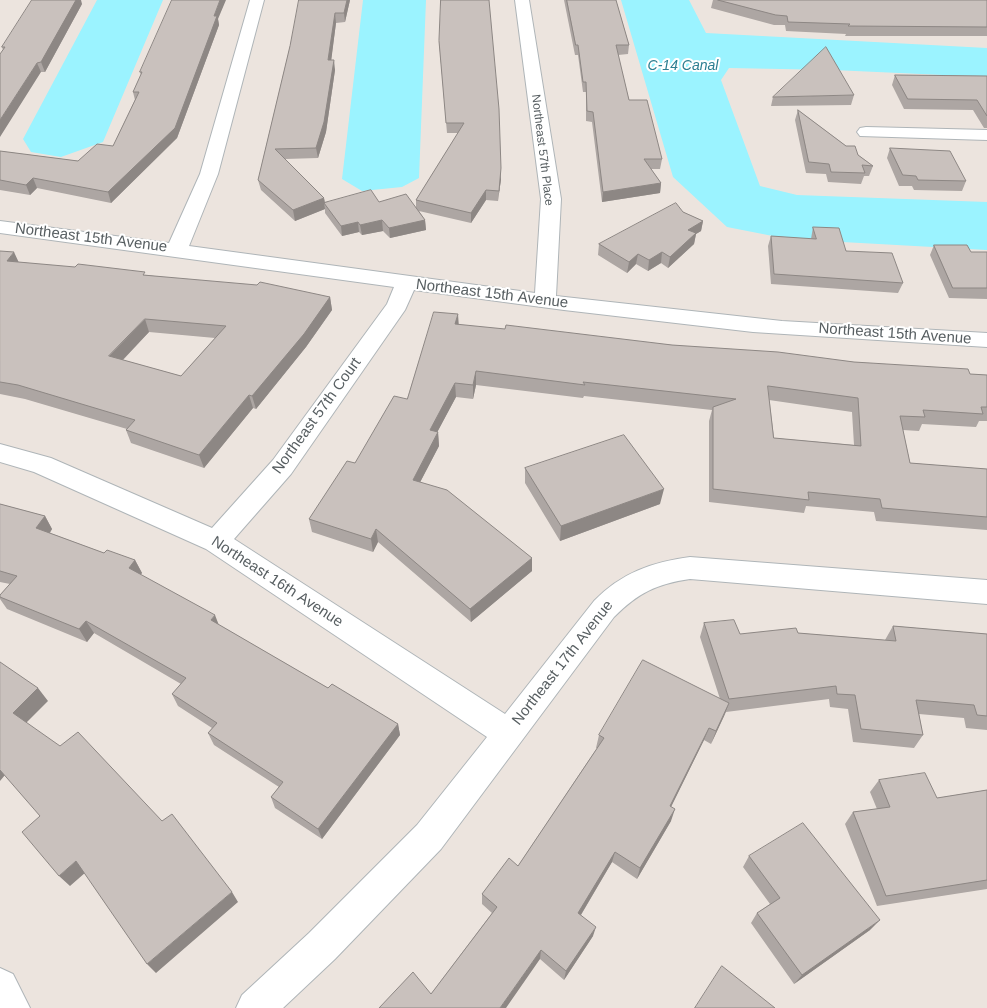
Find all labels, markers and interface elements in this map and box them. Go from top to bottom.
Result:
water label: C-14 Canal [648,58,718,74]
street label: Northeast 57th Place [528,94,556,206]
street label: Northeast 15th Avenue [14,220,168,256]
street label: Northeast 15th Avenue [415,276,569,312]
street label: Northeast 15th Avenue [818,320,972,348]
street label: Northeast 57th Court [269,354,365,478]
street label: Northeast 16th Avenue [208,533,346,631]
street label: Northeast 17th Avenue [509,597,617,729]

